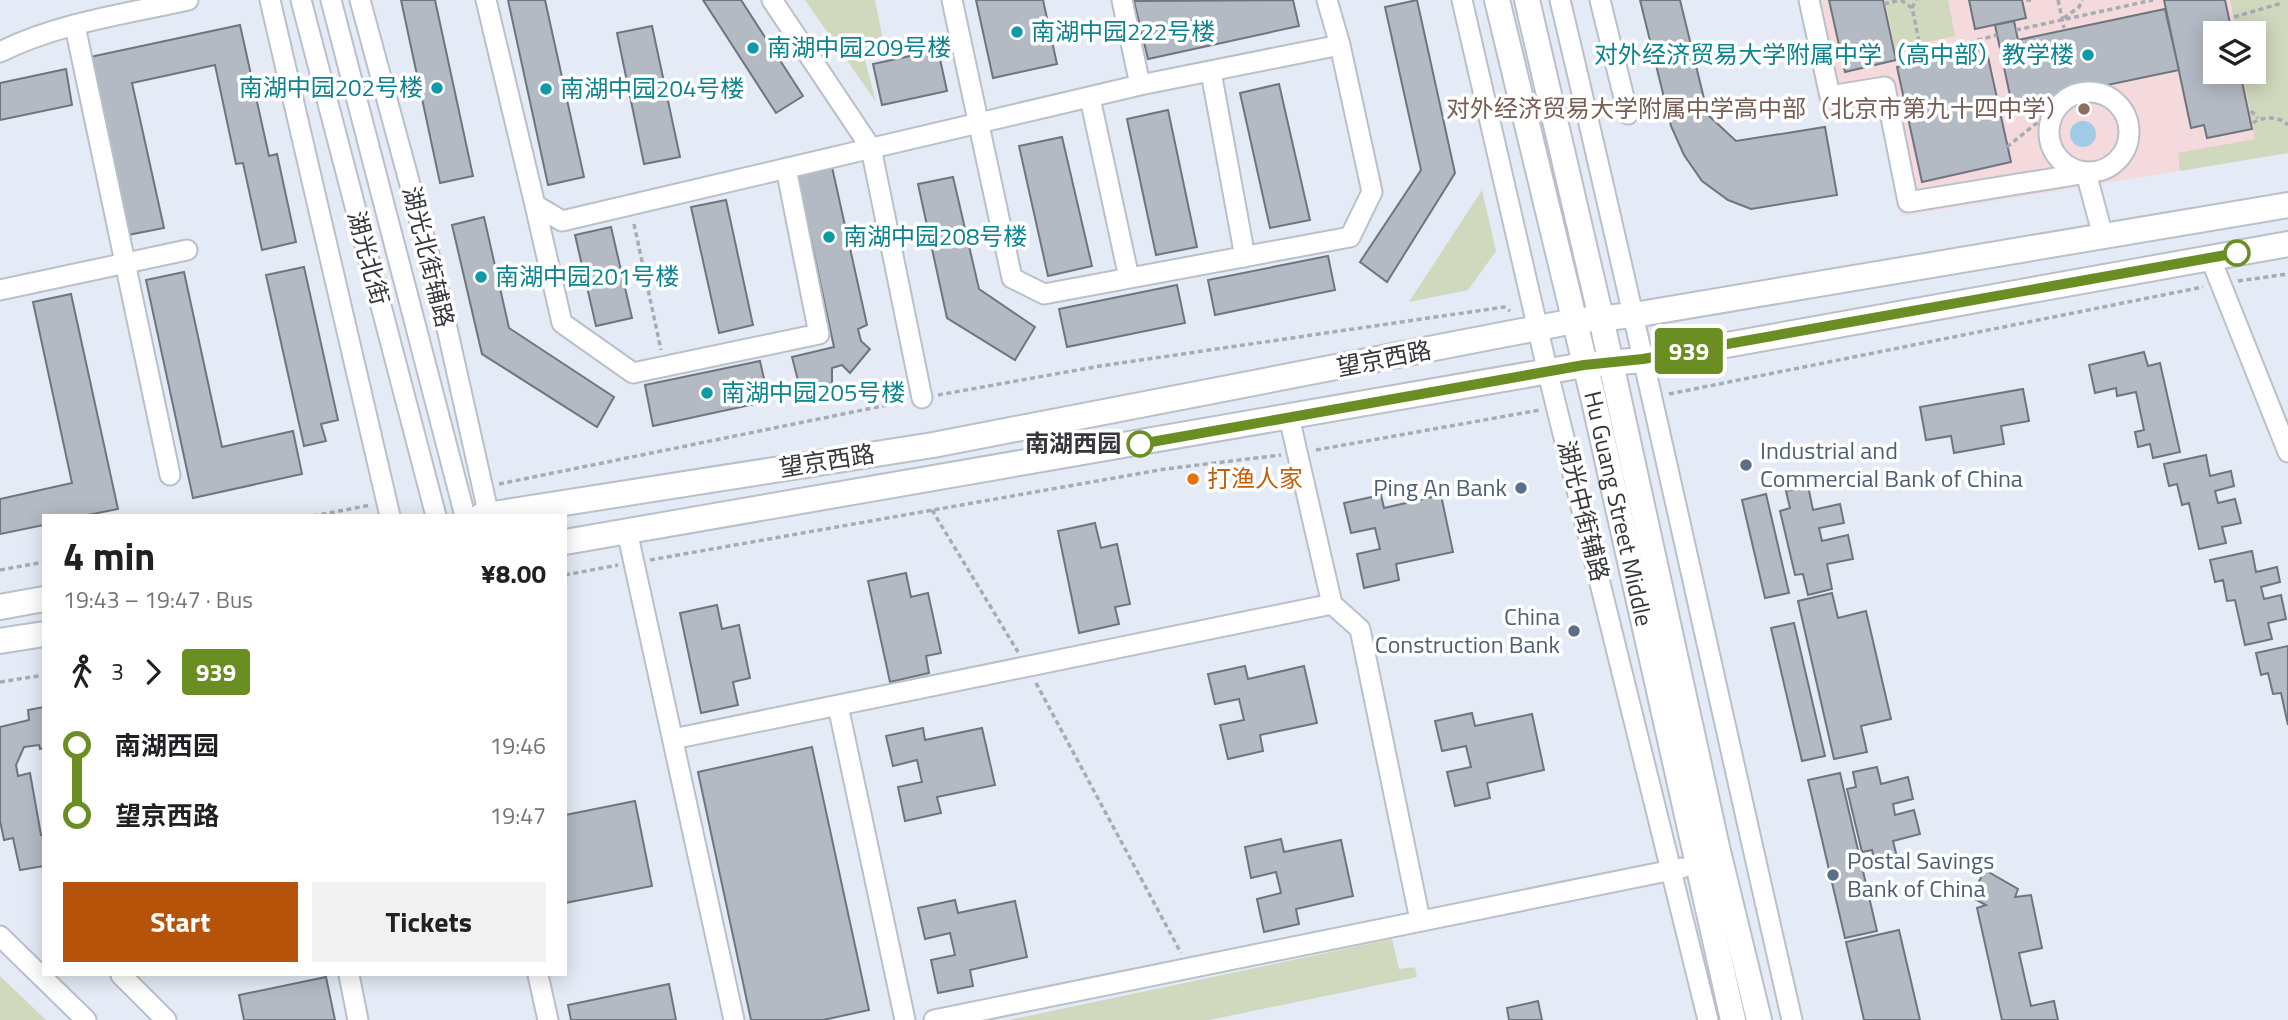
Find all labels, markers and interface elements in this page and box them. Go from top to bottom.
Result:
place label: 南湖中园222号楼 [1031,13,1215,49]
map controls [2203,21,2266,84]
button: layers [2203,21,2266,84]
marker: 南湖中园222号楼 [1009,24,1025,40]
place label: 南湖中园209号楼 [767,29,951,65]
place label: 对外经济贸易大学附属中学（高中部）教学楼 [1594,36,2074,72]
marker: 南湖中园209号楼 [745,40,761,56]
marker: 对外经济贸易大学附属中学（高中部）教学楼 [2080,47,2096,63]
place label: 南湖中园202号楼 [239,69,423,105]
place label: 南湖中园204号楼 [560,70,744,106]
marker: 南湖中园202号楼 [429,80,445,96]
marker: 南湖中园204号楼 [538,81,554,97]
place label: 对外经济贸易大学附属中学高中部（北京市第九十四中学） [1446,90,2070,126]
marker: 对外经济贸易大学附属中学高中部（北京市第九十四中学） [2076,101,2092,117]
street label: 湖光北街辅路 [394,183,464,331]
street label: 湖光北街 [339,207,399,309]
place label: 南湖中园208号楼 [843,218,1027,254]
marker: 南湖中园208号楼 [821,229,837,245]
unlabelled marker [2224,240,2250,266]
place label: 南湖中园201号楼 [495,258,679,294]
marker: 南湖中园201号楼 [473,269,489,285]
line badge: 939 [1649,328,1729,374]
street label: 望京西路 [1333,331,1434,385]
text: 939 [1669,333,1709,369]
place label: 南湖中园205号楼 [721,374,905,410]
marker: 南湖中园205号楼 [699,385,715,401]
street label: Hu Guang Street Middle [1575,387,1663,630]
place label: 南湖西园 [1025,425,1121,461]
marker: 南湖西园 [1127,431,1153,457]
place label: Industrial and Commercial Bank of China [1760,432,2023,496]
street label: 望京西路 [777,435,877,485]
street label: 湖光中街辅路 [1549,437,1619,585]
marker: Industrial and Commercial Bank of China [1738,457,1754,473]
place label: 打渔人家 [1207,460,1303,496]
place label: Ping An Bank [1373,469,1508,505]
marker: 打渔人家 [1185,471,1201,487]
marker: Ping An Bank [1513,480,1529,496]
text: 4 min [63,527,155,585]
text: ¥8.00 [481,554,546,593]
text: 19:43 – 19:47 · Bus [63,582,253,617]
place label: China Construction Bank [1375,598,1561,662]
marker: China Construction Bank [1566,623,1582,639]
icon: walk [63,653,101,691]
icon: forward [134,653,172,691]
text: 3 [111,654,124,689]
text: 939 [196,654,236,690]
text: 南湖西园 [115,726,219,765]
text: 19:46 [489,728,546,763]
text: 望京西路 [115,796,219,835]
text: 19:47 [489,798,546,833]
place label: Postal Savings Bank of China [1847,842,1994,906]
marker: Postal Savings Bank of China [1825,867,1841,883]
button: Start [63,882,298,962]
button: Tickets [312,882,546,962]

